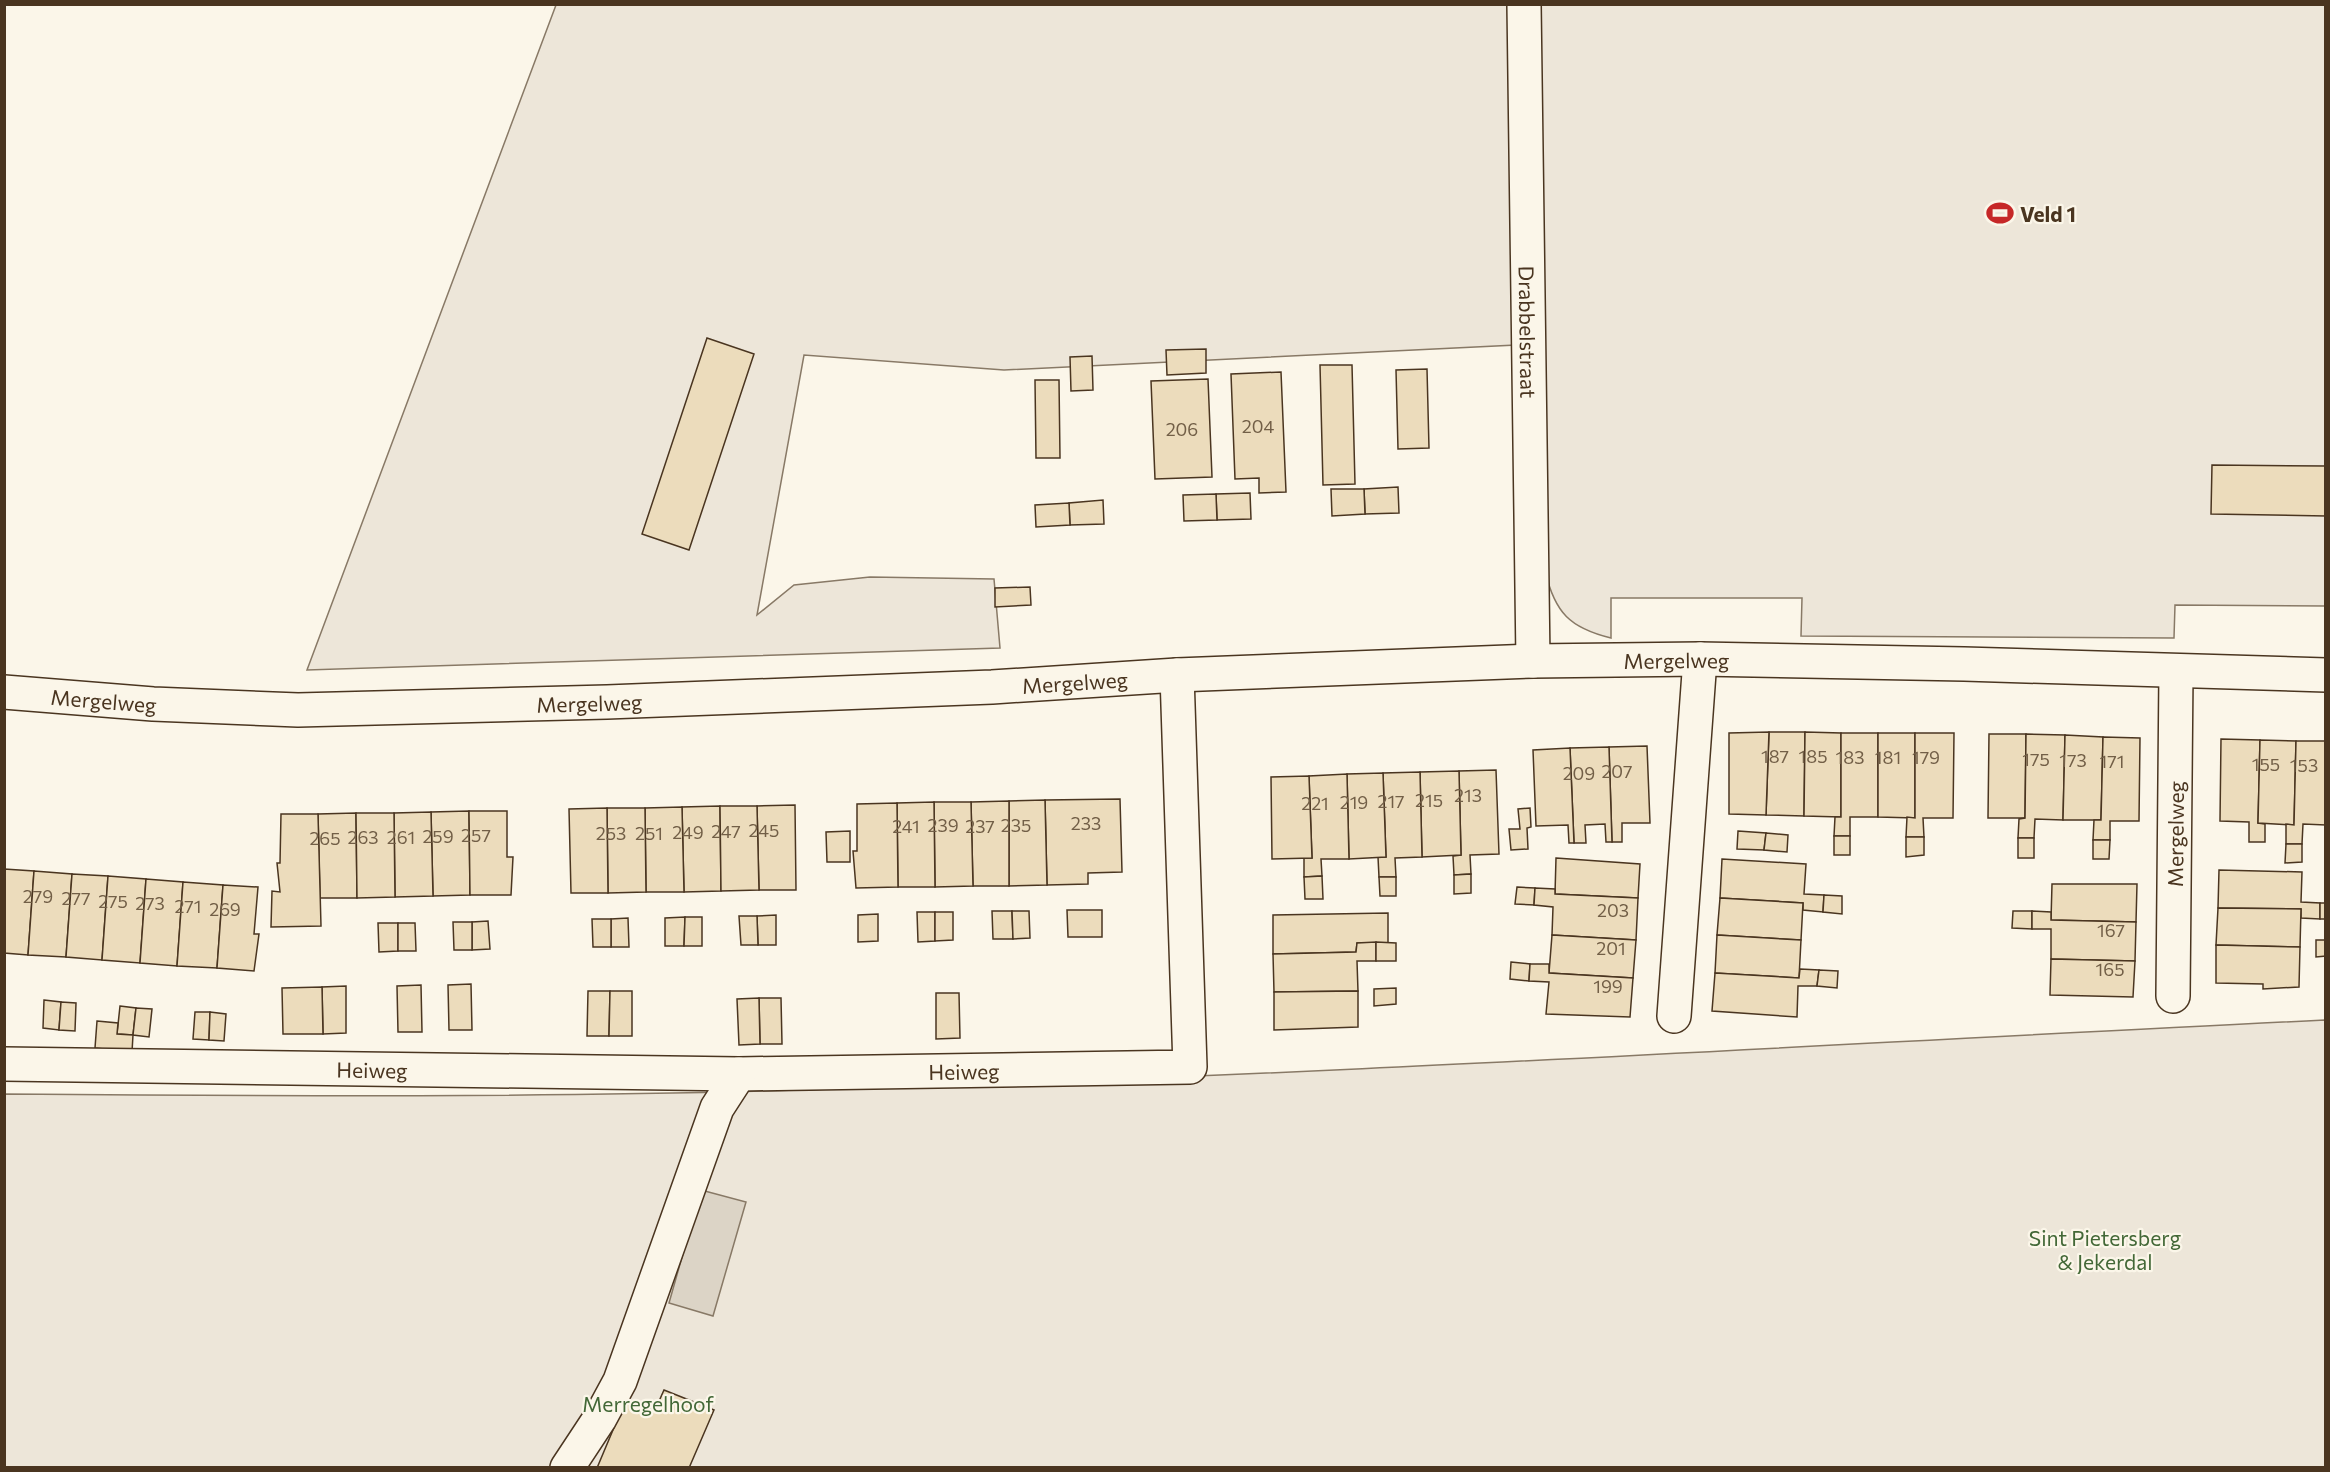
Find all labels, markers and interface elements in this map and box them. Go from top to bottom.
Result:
sports icon: Veld 1 [1985,198,2015,228]
place label: Veld 1 [2020,201,2076,226]
street label: Drabbelstraat [1515,265,1542,399]
house number: 204 [1242,415,1274,437]
house number: 206 [1166,418,1198,440]
street label: Mergelweg [1623,646,1730,672]
street label: Mergelweg [1021,666,1129,698]
street label: Mergelweg [50,683,158,717]
street label: Mergelweg [536,688,643,716]
house number: 187 [1761,745,1789,767]
house number: 185 [1799,745,1827,767]
house number: 183 [1836,746,1864,768]
house number: 181 [1875,746,1901,768]
house number: 179 [1912,746,1940,768]
house number: 175 [2022,748,2050,770]
house number: 173 [2059,749,2087,771]
house number: 171 [2100,750,2124,772]
house number: 155 [2252,753,2280,775]
house number: 153 [2290,754,2318,776]
house number: 207 [1601,760,1633,782]
house number: 209 [1563,762,1595,784]
street label: Mergelweg [2162,781,2187,887]
house number: 213 [1454,784,1482,806]
house number: 215 [1415,789,1443,811]
house number: 217 [1377,790,1405,812]
house number: 219 [1340,791,1368,813]
house number: 221 [1301,792,1329,814]
house number: 233 [1071,812,1101,834]
house number: 239 [927,814,959,836]
house number: 235 [1001,814,1031,836]
house number: 241 [892,815,920,837]
house number: 237 [965,815,995,837]
house number: 245 [749,819,779,841]
house number: 247 [711,820,741,842]
house number: 249 [672,821,704,843]
house number: 253 [596,822,626,844]
house number: 251 [635,822,663,844]
house number: 257 [461,824,491,846]
house number: 259 [422,825,454,847]
house number: 263 [347,826,379,848]
house number: 261 [387,826,415,848]
house number: 265 [309,827,341,849]
house number: 279 [23,885,53,907]
house number: 277 [62,887,90,909]
house number: 275 [98,890,128,912]
house number: 273 [135,892,165,914]
house number: 271 [174,895,202,917]
house number: 269 [209,898,241,920]
house number: 203 [1597,899,1629,921]
house number: 167 [2097,919,2125,941]
house number: 201 [1596,937,1626,959]
house number: 165 [2096,958,2124,980]
house number: 199 [1593,975,1623,997]
street label: Heiweg [336,1056,408,1082]
street label: Heiweg [928,1057,1000,1084]
park label: Sint Pietersberg & Jekerdal [2029,1225,2181,1274]
park label: Merregelhoof [582,1391,714,1416]

